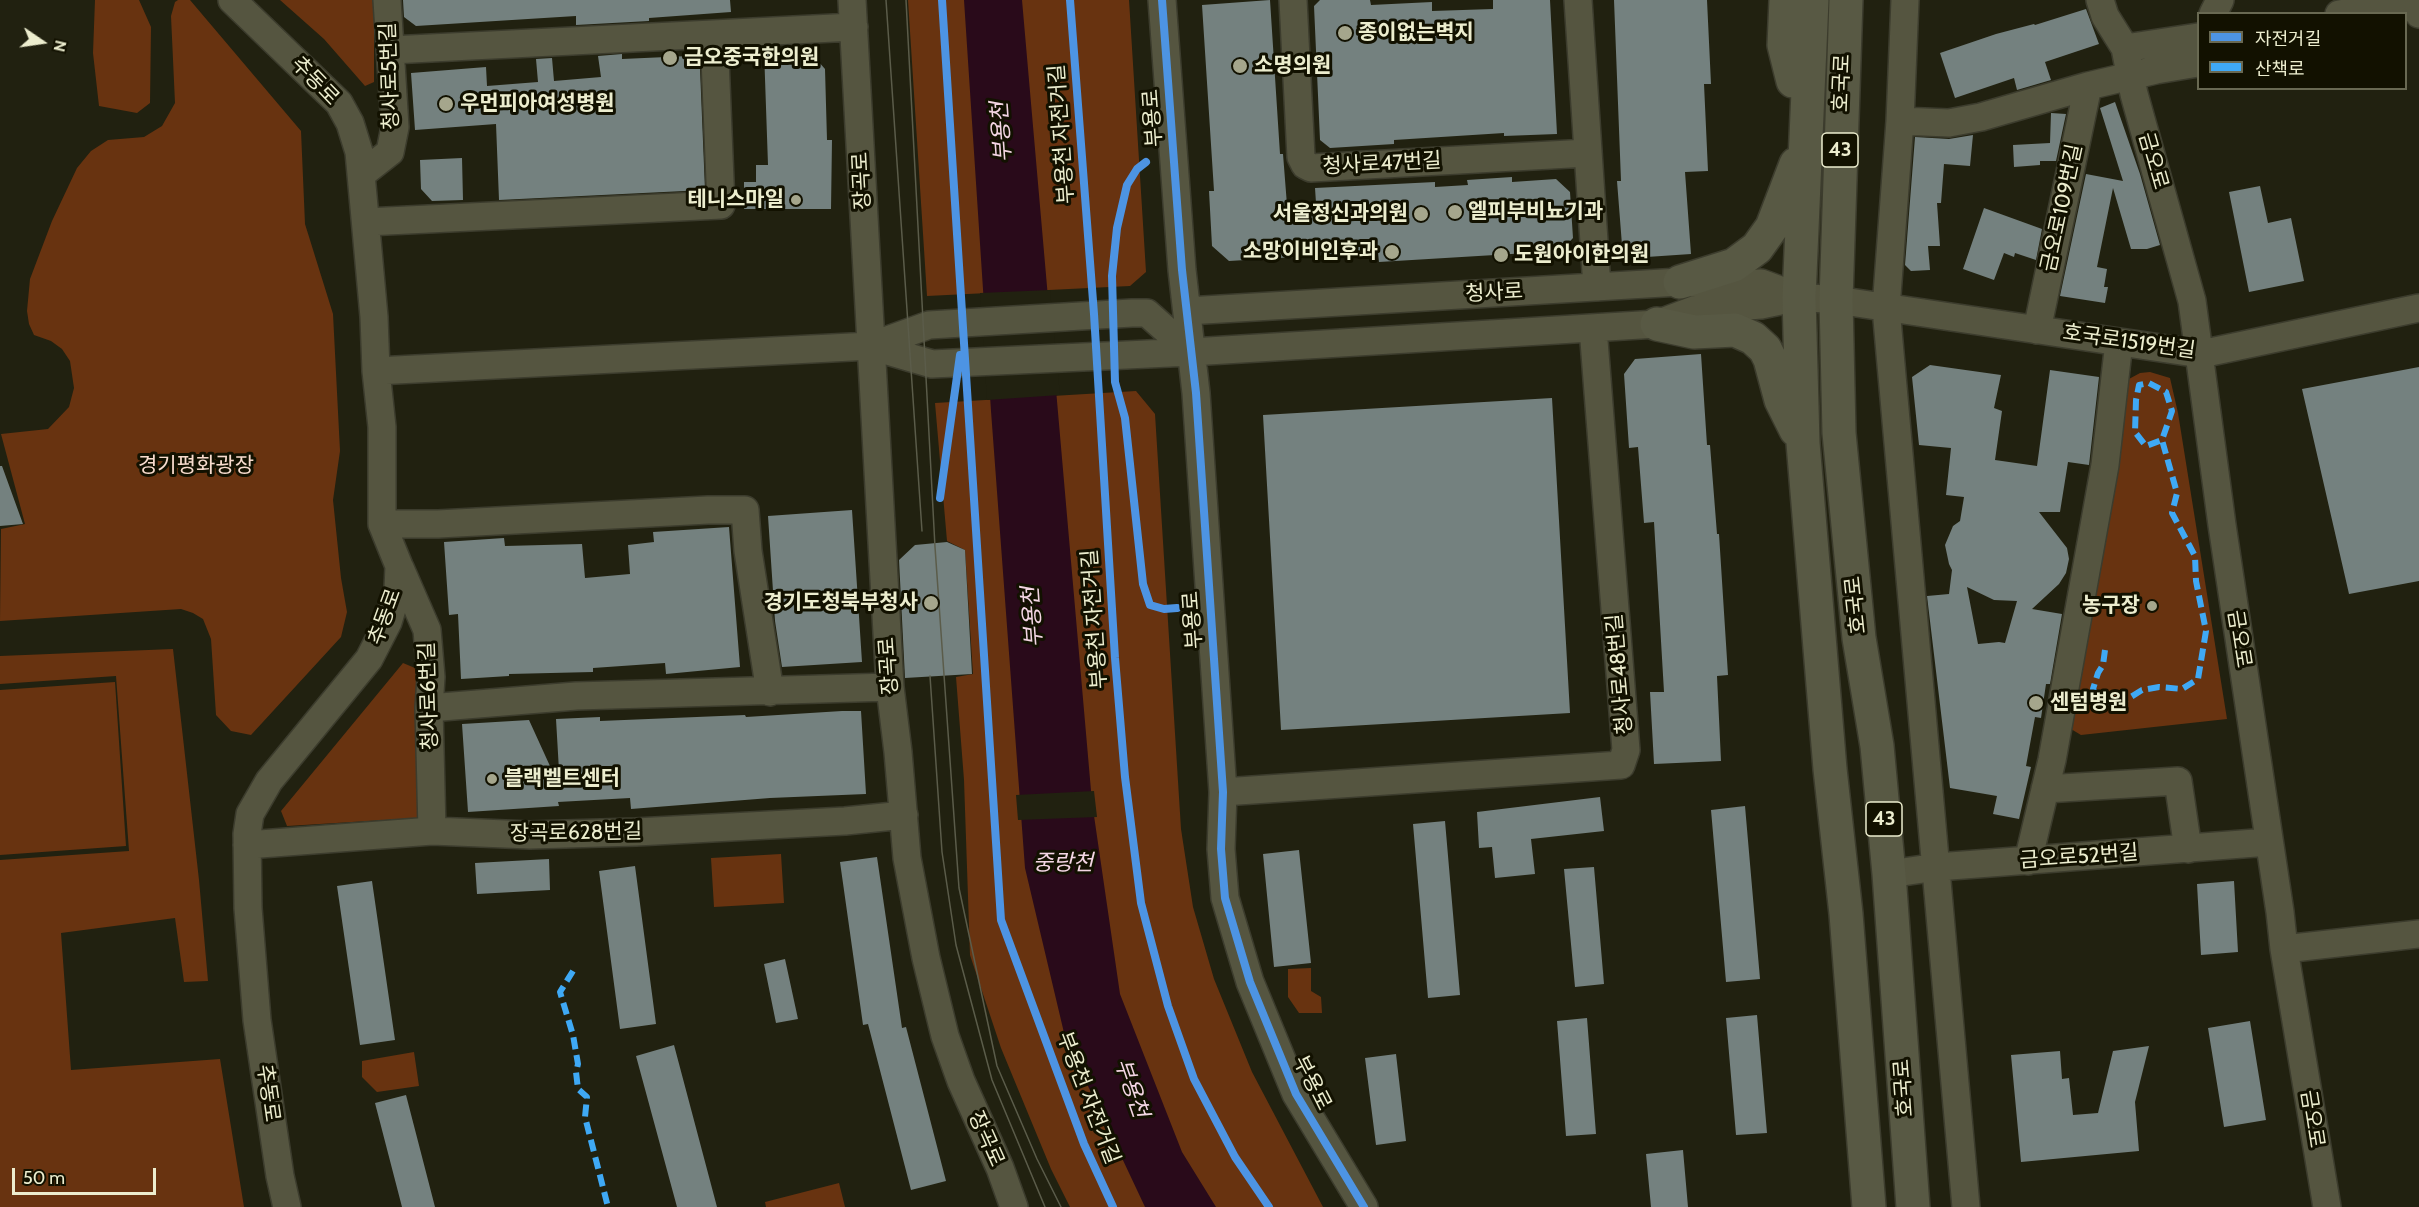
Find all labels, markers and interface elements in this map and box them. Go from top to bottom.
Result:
north arrow [12,12,72,72]
legend [2197,12,2407,90]
place label: 종이없는벽지 [1358,20,1474,46]
street label: 청사로5번길 [376,22,404,130]
marker: 종이없는벽지 [1336,24,1354,42]
text: 자전거길 [2255,28,2321,50]
text: N [49,39,71,54]
place label: 금오중국한의원 [684,45,819,71]
marker: 금오중국한의원 [661,49,679,67]
street label: 추동로 [286,51,344,111]
place label: 소명의원 [1254,53,1331,79]
street label: 호국로 [1828,54,1856,112]
marker: 소명의원 [1231,57,1249,75]
text: 산책로 [2255,58,2305,80]
street label: 부용천 자전거길 [1045,63,1079,205]
street label: 부용로 [1138,88,1168,148]
place label: 우먼피아여성병원 [460,91,615,117]
marker: 우먼피아여성병원 [437,95,455,113]
water label: 부용천 [987,101,1017,163]
street label: 금오로 [2133,130,2173,192]
road number: 43 [1822,133,1858,167]
street label: 금오로109번길 [2036,142,2088,274]
street label: 청사로47번길 [1322,148,1442,180]
street label: 장곡로 [848,151,876,211]
place label: 테니스마일 [687,187,784,213]
marker: 테니스마일 [789,193,803,207]
place label: 엘피부비뇨기과 [1468,199,1603,225]
place label: 서울정신과의원 [1273,201,1408,227]
marker: 엘피부비뇨기과 [1446,203,1464,221]
marker: 서울정신과의원 [1412,205,1430,223]
place label: 소망이비인후과 [1243,239,1378,265]
place label: 도원아이한의원 [1514,242,1649,268]
marker: 소망이비인후과 [1383,243,1401,261]
marker: 도원아이한의원 [1492,246,1510,264]
street label: 청사로 [1464,279,1524,307]
street label: 호국로1519번길 [2061,320,2197,364]
park label: 경기평화광장 [138,453,254,479]
street label: 부용천 자전거길 [1078,548,1112,690]
street label: 호국로 [1840,575,1872,635]
street label: 추동로 [363,585,407,649]
water label: 부용천 [1018,586,1048,648]
place label: 경기도청북부청사 [763,590,918,616]
street label: 부용로 [1178,590,1208,650]
place label: 농구장 [2082,593,2140,619]
marker: 경기도청북부청사 [922,594,940,612]
marker: 농구장 [2145,599,2159,613]
street label: 금오로 [2222,608,2256,670]
street label: 청사로48번길 [1602,612,1638,736]
street label: 장곡로 [874,636,904,696]
street label: 청사로6번길 [415,641,443,751]
place label: 센텀병원 [2050,690,2127,716]
marker: 센텀병원 [2027,694,2045,712]
place label: 블랙벨트센터 [504,766,620,792]
marker: 블랙벨트센터 [485,772,499,786]
road number: 43 [1866,802,1902,836]
street label: 장곡로628번길 [510,819,642,847]
street label: 금오로52번길 [2019,840,2139,874]
water label: 중랑천 [1033,851,1093,877]
street label: 부용천 자전거길 [1051,1028,1125,1168]
street label: 부용로 [1288,1051,1336,1115]
water label: 부용천 [1109,1055,1153,1121]
street label: 호국로 [1889,1058,1919,1118]
street label: 추동로 [251,1063,285,1123]
street label: 금오로 [2295,1088,2329,1150]
street label: 장곡로 [963,1107,1009,1171]
scale bar [15,1156,159,1194]
text: 50 m [23,1167,65,1189]

